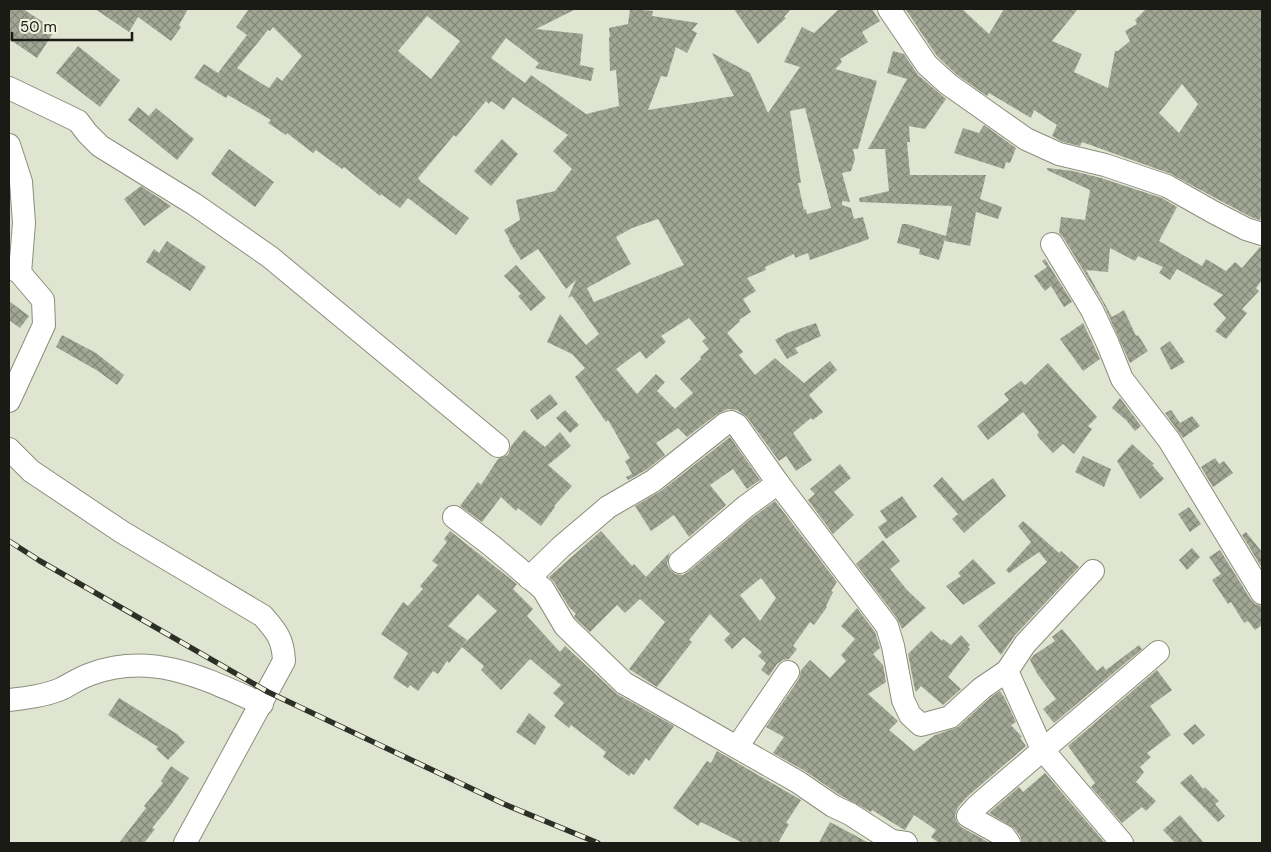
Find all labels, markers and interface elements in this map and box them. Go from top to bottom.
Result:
scale bar [12,10,132,42]
text: 50 m [20,17,57,37]

